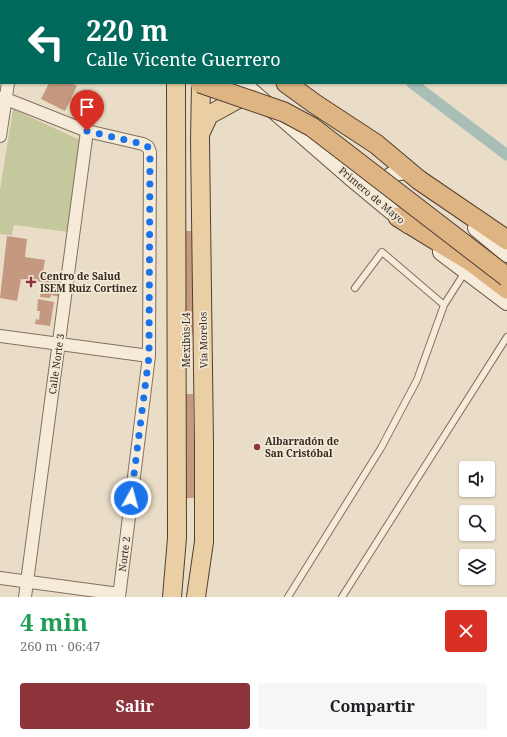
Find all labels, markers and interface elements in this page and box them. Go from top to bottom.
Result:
text: 220 m [86,11,168,49]
icon: left [20,16,72,68]
text: Calle Vicente Guerrero [86,47,281,71]
pin [70,90,104,131]
icon: arrive [76,96,98,118]
street label: Primero de Mayo [336,163,408,227]
place label: Centro de Salud ISEM Ruiz Cortinez [40,269,137,295]
marker: Centro de Salud ISEM Ruiz Cortinez [25,276,37,288]
street label: Vía Morelos [195,311,210,369]
street label: Mexibús L4 [179,312,193,368]
street label: Calle Norte 3 [45,332,67,395]
place label: Albarradón de San Cristóbal [265,434,339,460]
marker: Albarradón de San Cristóbal [252,442,262,452]
map controls [459,461,495,585]
button: sound [459,461,495,497]
position arrow [110,477,152,519]
button: search [459,505,495,541]
street label: Norte 2 [115,536,133,572]
button: layers [459,549,495,585]
text: 4 min [20,605,88,638]
button: close [445,610,487,652]
text: 260 m · 06:47 [20,637,100,655]
button: Salir [20,683,250,729]
button: Compartir [258,683,487,729]

